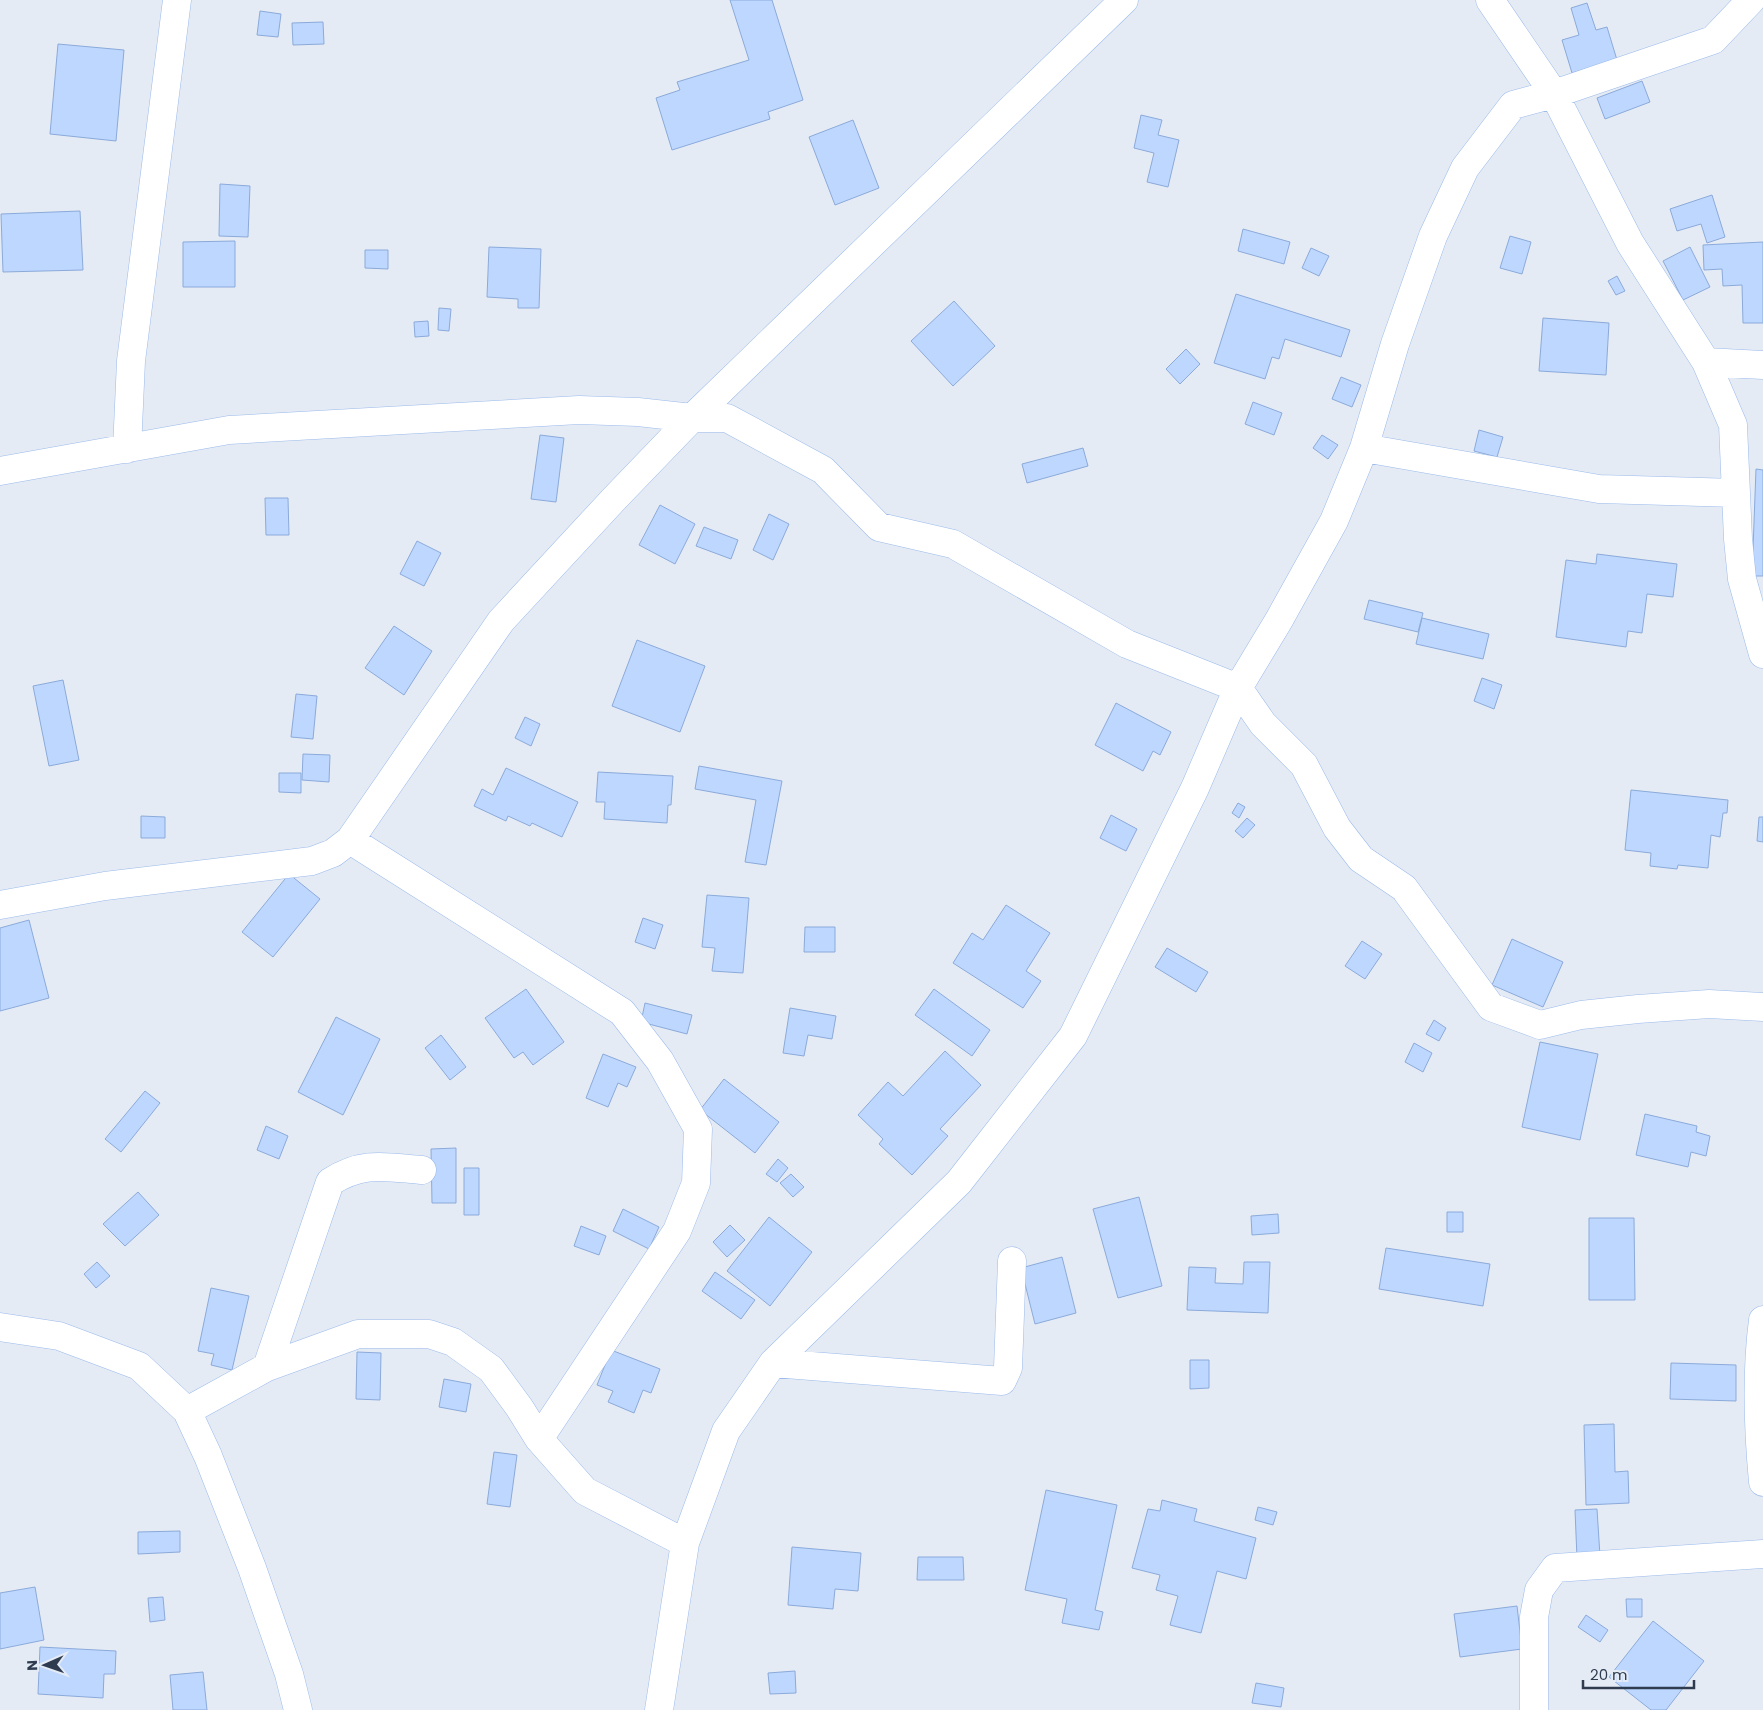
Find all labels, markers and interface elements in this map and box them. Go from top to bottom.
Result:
north arrow [20,1640,70,1690]
scale bar [1583,1658,1694,1690]
text: N [22,1660,42,1671]
text: 20 m [1590,1664,1628,1685]

